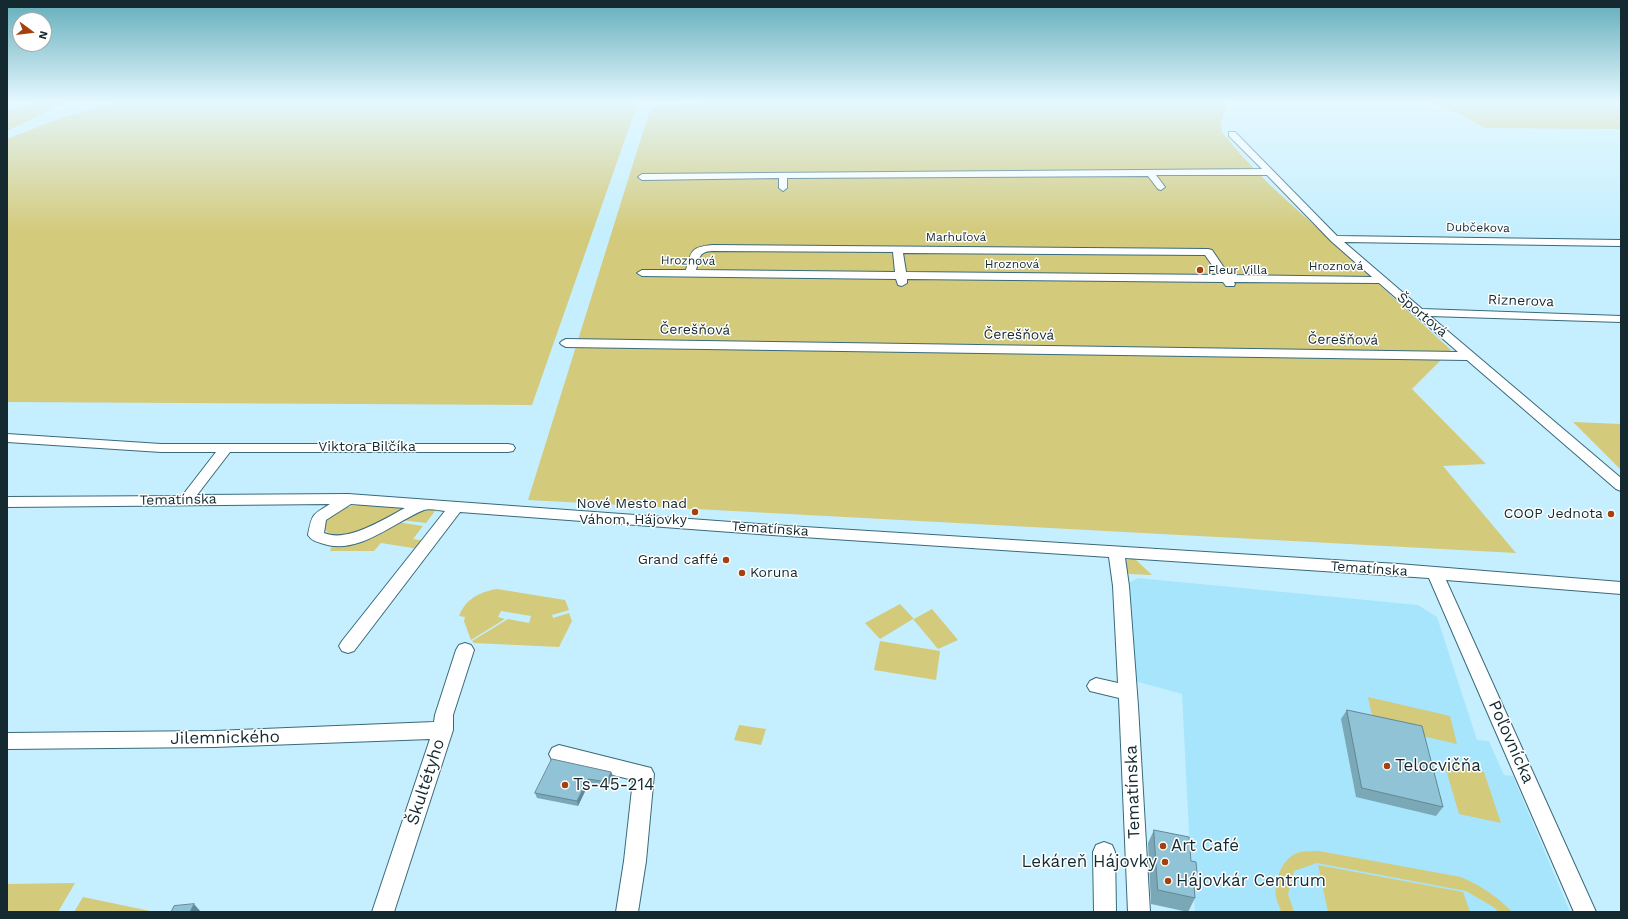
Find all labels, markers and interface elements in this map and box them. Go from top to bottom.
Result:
north arrow [12,12,52,52]
text: N [36,29,50,41]
street label: Dubčekova [1446,220,1510,236]
street label: Marhuľová [926,230,986,244]
street label: Hroznová [661,253,715,269]
street label: Hroznová [985,257,1039,271]
street label: Hroznová [1309,259,1363,273]
place label: Fleur Villa [1208,263,1267,277]
marker: Fleur Villa [1195,265,1205,275]
street label: Športová [1393,289,1451,341]
street label: Riznerova [1488,291,1554,311]
street label: Čerešňová [660,321,730,339]
street label: Čerešňová [984,326,1054,344]
street label: Čerešňová [1308,331,1378,349]
street label: Viktora Bilčíka [318,439,416,455]
street label: Tematínska [139,491,217,509]
place label: Nové Mesto nad Váhom, Hájovky [577,496,687,528]
place label: COOP Jednota [1504,506,1603,522]
marker: Nové Mesto nad Váhom, Hájovky [690,507,700,517]
marker: COOP Jednota [1606,509,1616,519]
street label: Tematínska [731,518,809,540]
place label: Grand caffé [638,552,718,568]
marker: Grand caffé [721,555,731,565]
street label: Tematínska [1330,558,1408,580]
place label: Koruna [750,565,798,581]
marker: Koruna [737,568,747,578]
street label: Poľovnícka [1484,697,1538,787]
street label: Jilemnického [170,727,280,749]
street label: Škultétyho [403,736,449,828]
street label: Tematínska [1121,745,1145,839]
place label: Telocvičňa [1395,756,1481,776]
marker: Telocvičňa [1382,761,1392,771]
place label: Ts-45-214 [573,775,654,795]
marker: Ts-45-214 [560,780,570,790]
place label: Art Café [1171,836,1239,856]
marker: Art Café [1158,841,1168,851]
place label: Lekáreň Hájovky [1021,852,1157,872]
marker: Lekáreň Hájovky [1160,857,1170,867]
place label: Hájovkár Centrum [1176,871,1326,891]
marker: Hájovkár Centrum [1163,876,1173,886]

